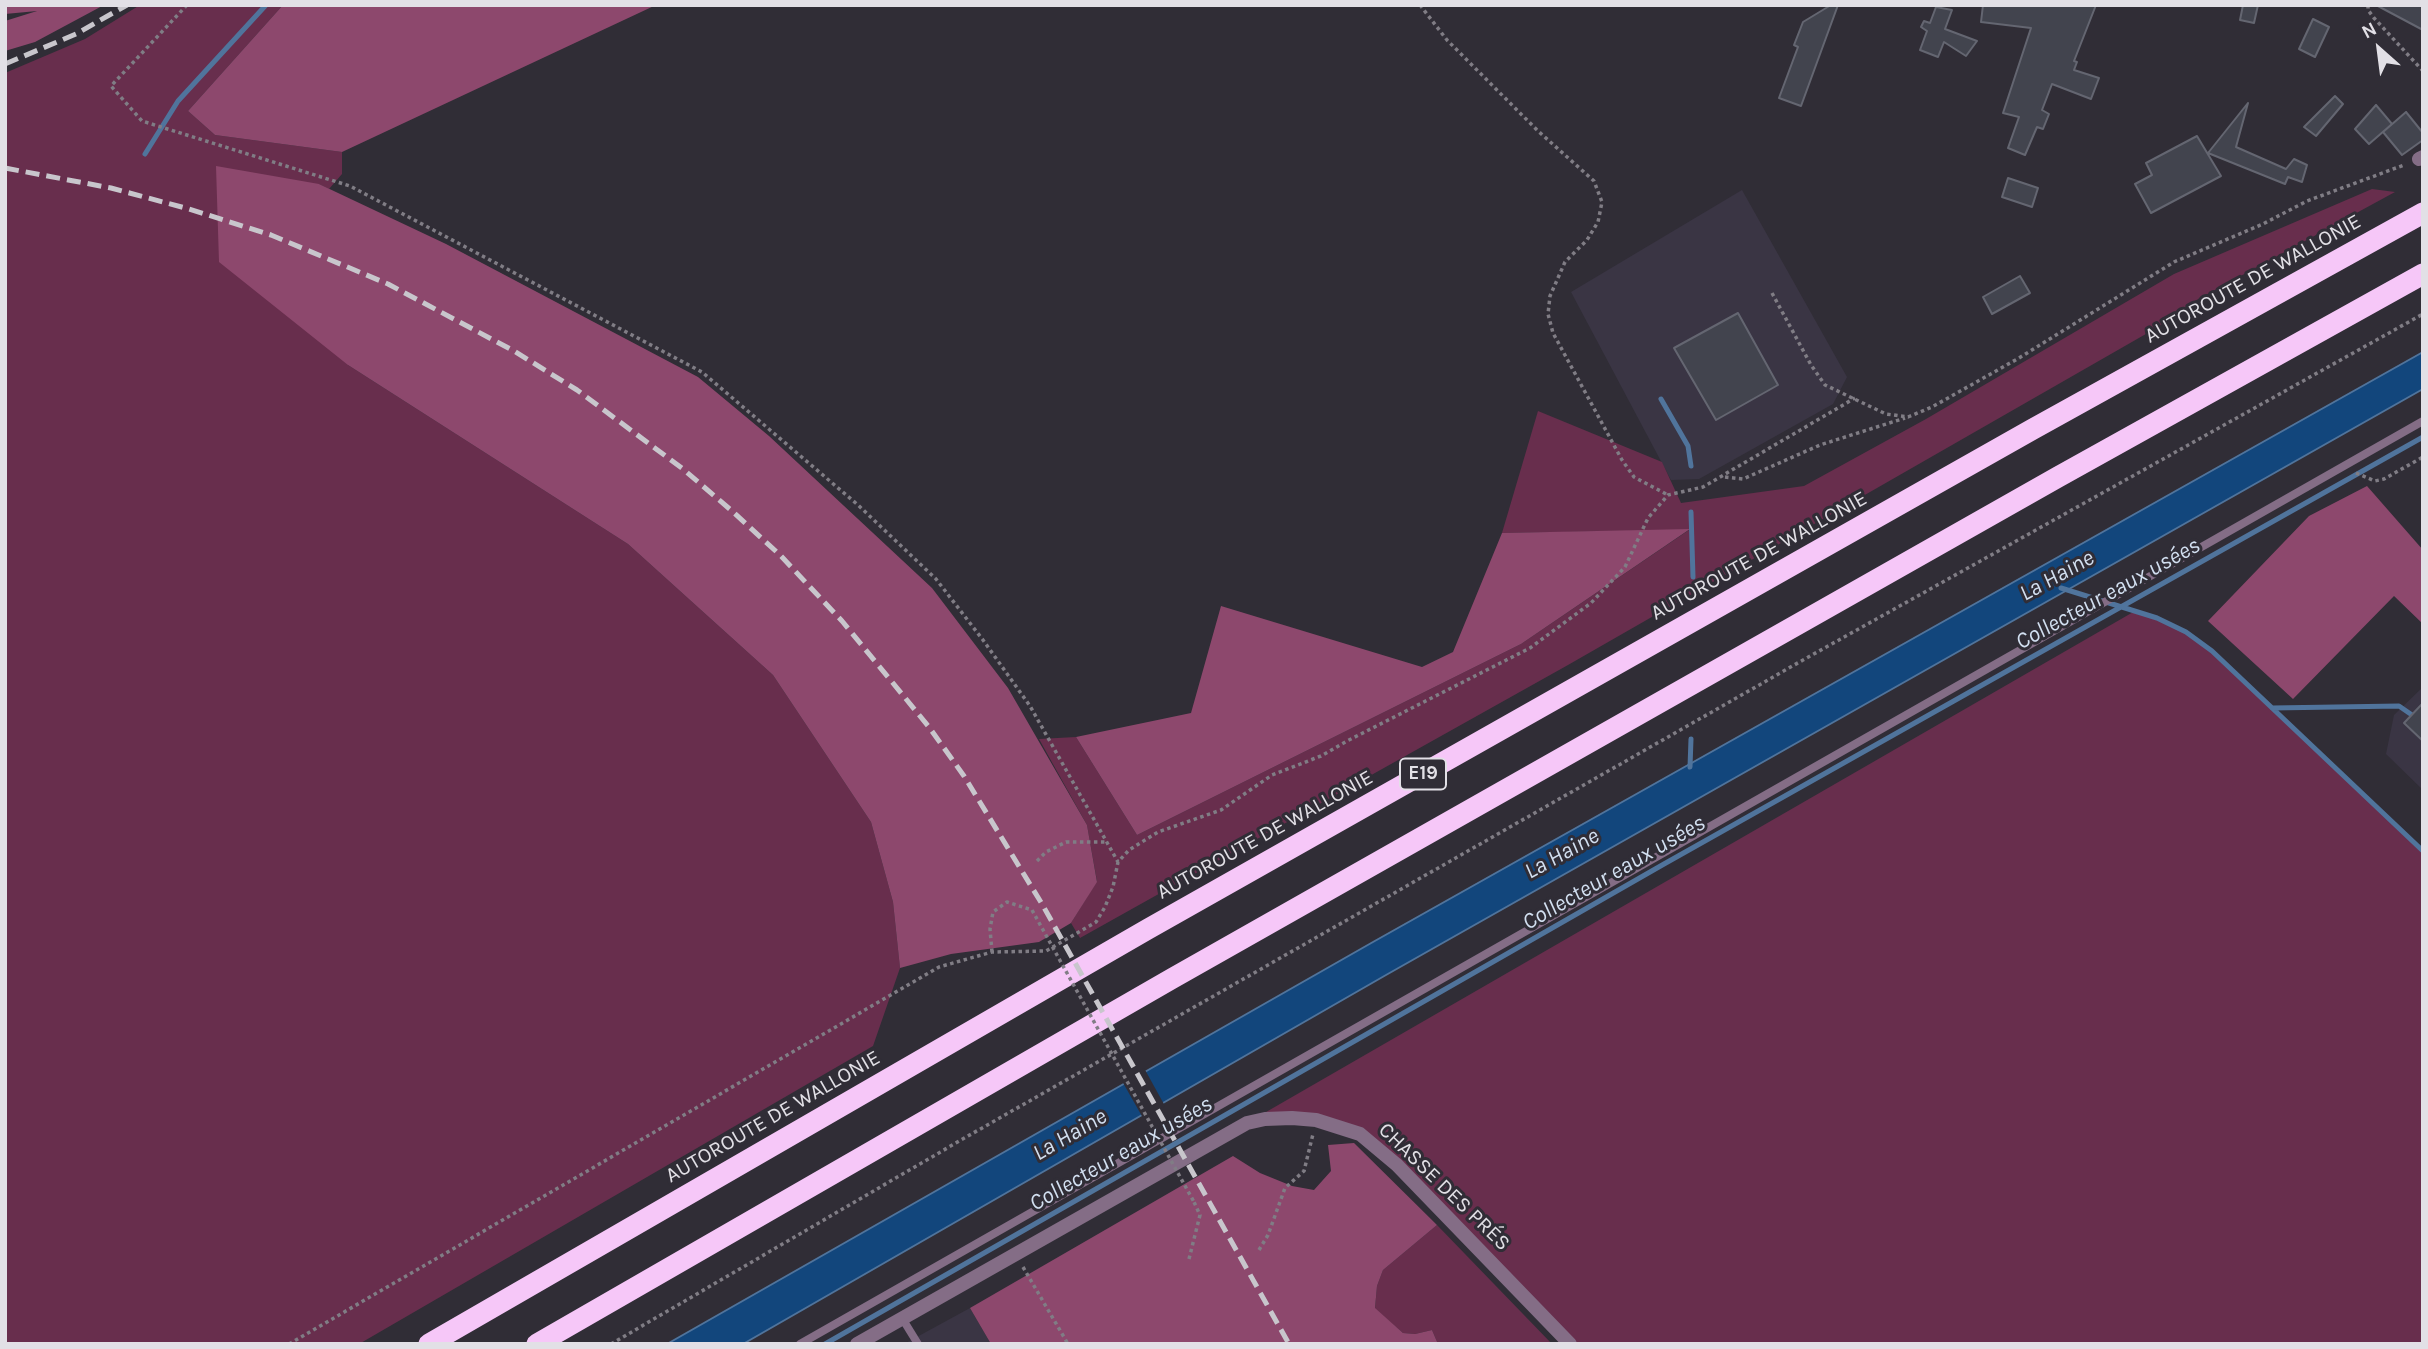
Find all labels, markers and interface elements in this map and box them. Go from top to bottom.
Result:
north arrow [2344,14,2414,84]
text: N [2358,18,2380,43]
street label: AUTOROUTE DE WALLONIE [2140,209,2366,349]
street label: AUTOROUTE DE WALLONIE [1646,486,1872,626]
water label: Collecteur eaux usées [2011,532,2205,656]
water label: La Haine [2015,544,2099,608]
road number: E19 [1400,758,1446,790]
street label: AUTOROUTE DE WALLONIE [1152,765,1378,905]
water label: Collecteur eaux usées [1518,809,1710,937]
water label: La Haine [1520,822,1604,886]
street label: AUTOROUTE DE WALLONIE [661,1045,885,1189]
water label: Collecteur eaux usées [1025,1090,1217,1218]
water label: La Haine [1028,1103,1112,1167]
street label: CHASSE DES PRÉS [1373,1118,1515,1256]

